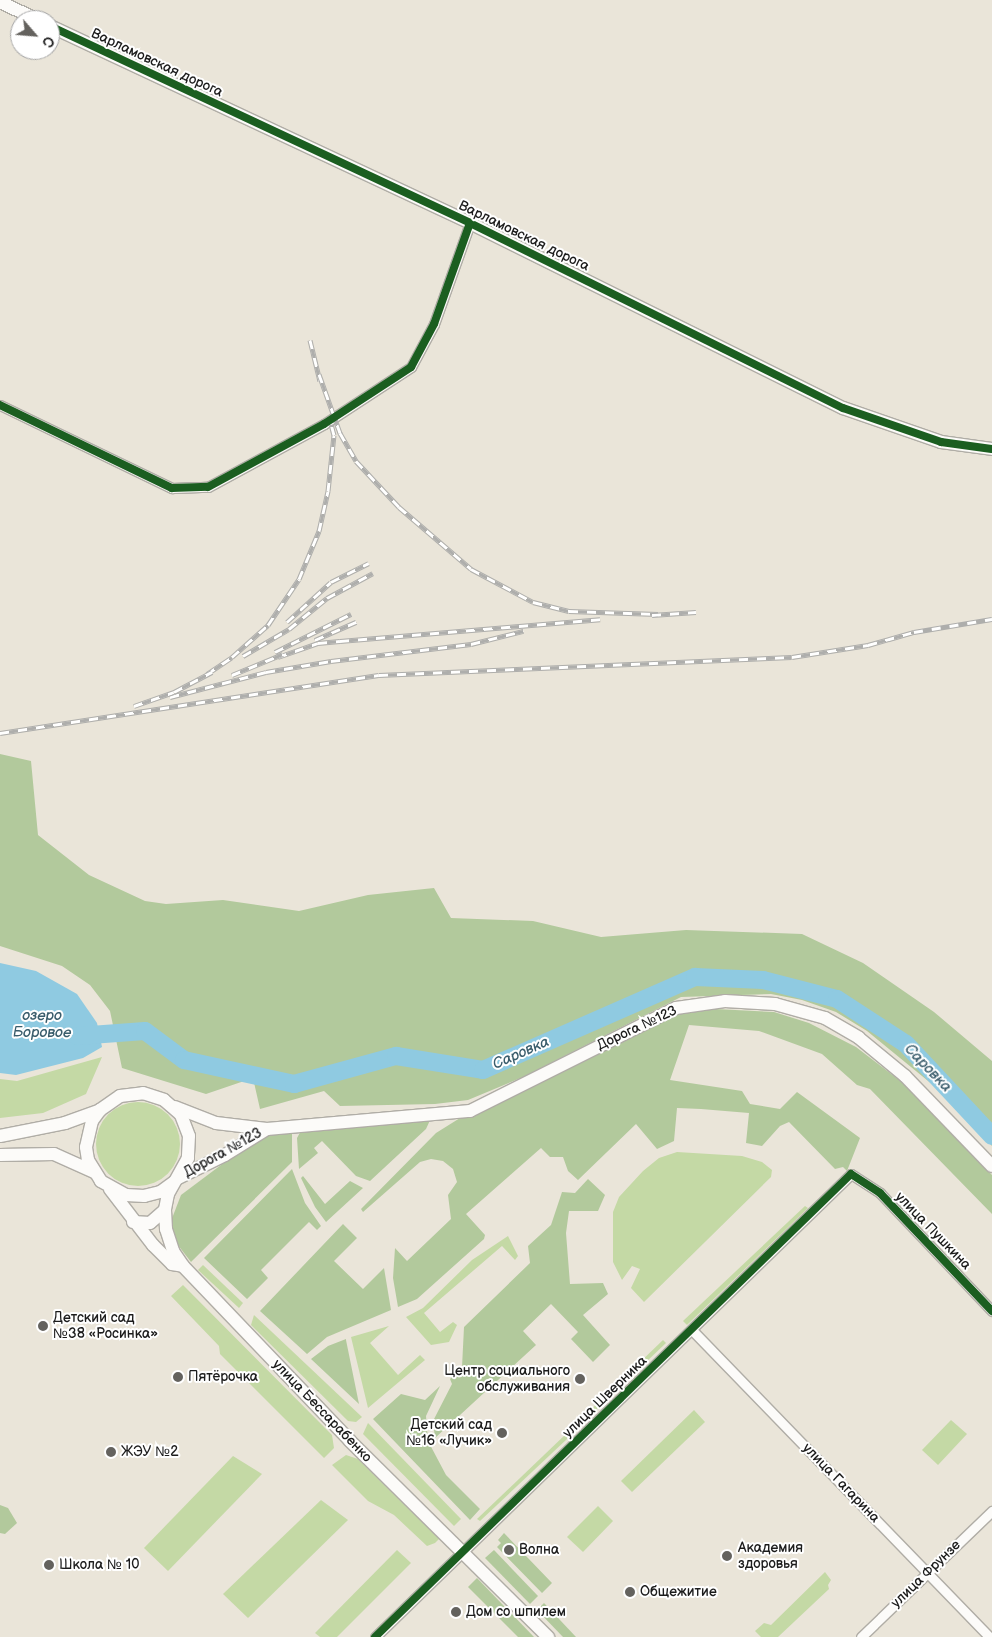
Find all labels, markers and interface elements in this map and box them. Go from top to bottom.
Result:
north arrow [10,10,60,60]
street label: Варламовская дорога [88,25,226,101]
text: С [38,33,58,50]
street label: Варламовская дорога [456,197,592,275]
street label: Дорога №123 [594,1002,680,1054]
water label: озеро Боровое [13,1006,71,1041]
water label: Саровка [490,1033,552,1073]
water label: Саровка [901,1040,955,1096]
street label: Дорога №123 [181,1125,265,1181]
street label: улица Пушкина [892,1189,974,1273]
place label: Детский сад №38 «Росинка» [53,1310,158,1342]
marker: Детский сад №38 «Росинка» [37,1320,49,1332]
street label: улица Шверника [559,1353,651,1441]
street label: улица Бессарабенко [269,1356,375,1466]
place label: Центр социального обслуживания [444,1363,570,1395]
place label: Пятёрочка [188,1369,258,1385]
marker: Пятёрочка [172,1371,184,1383]
marker: Центр социального обслуживания [574,1373,586,1385]
place label: Детский сад №16 «Лучик» [406,1417,492,1450]
marker: Детский сад №16 «Лучик» [496,1427,508,1439]
street label: улица Гагарина [799,1440,883,1526]
place label: ЖЭУ №2 [121,1444,178,1460]
marker: ЖЭУ №2 [105,1446,117,1458]
street label: улица Фрунзе [888,1537,964,1611]
place label: Академия здоровья [738,1540,803,1572]
place label: Волна [519,1542,559,1558]
marker: Волна [503,1544,515,1556]
marker: Академия здоровья [720,1549,734,1563]
place label: Школа № 10 [59,1557,139,1573]
marker: Школа № 10 [43,1559,55,1571]
place label: Общежитие [640,1584,717,1600]
marker: Общежитие [624,1586,636,1598]
place label: Дом со шпилем [466,1604,566,1620]
marker: Дом со шпилем [450,1606,462,1618]

